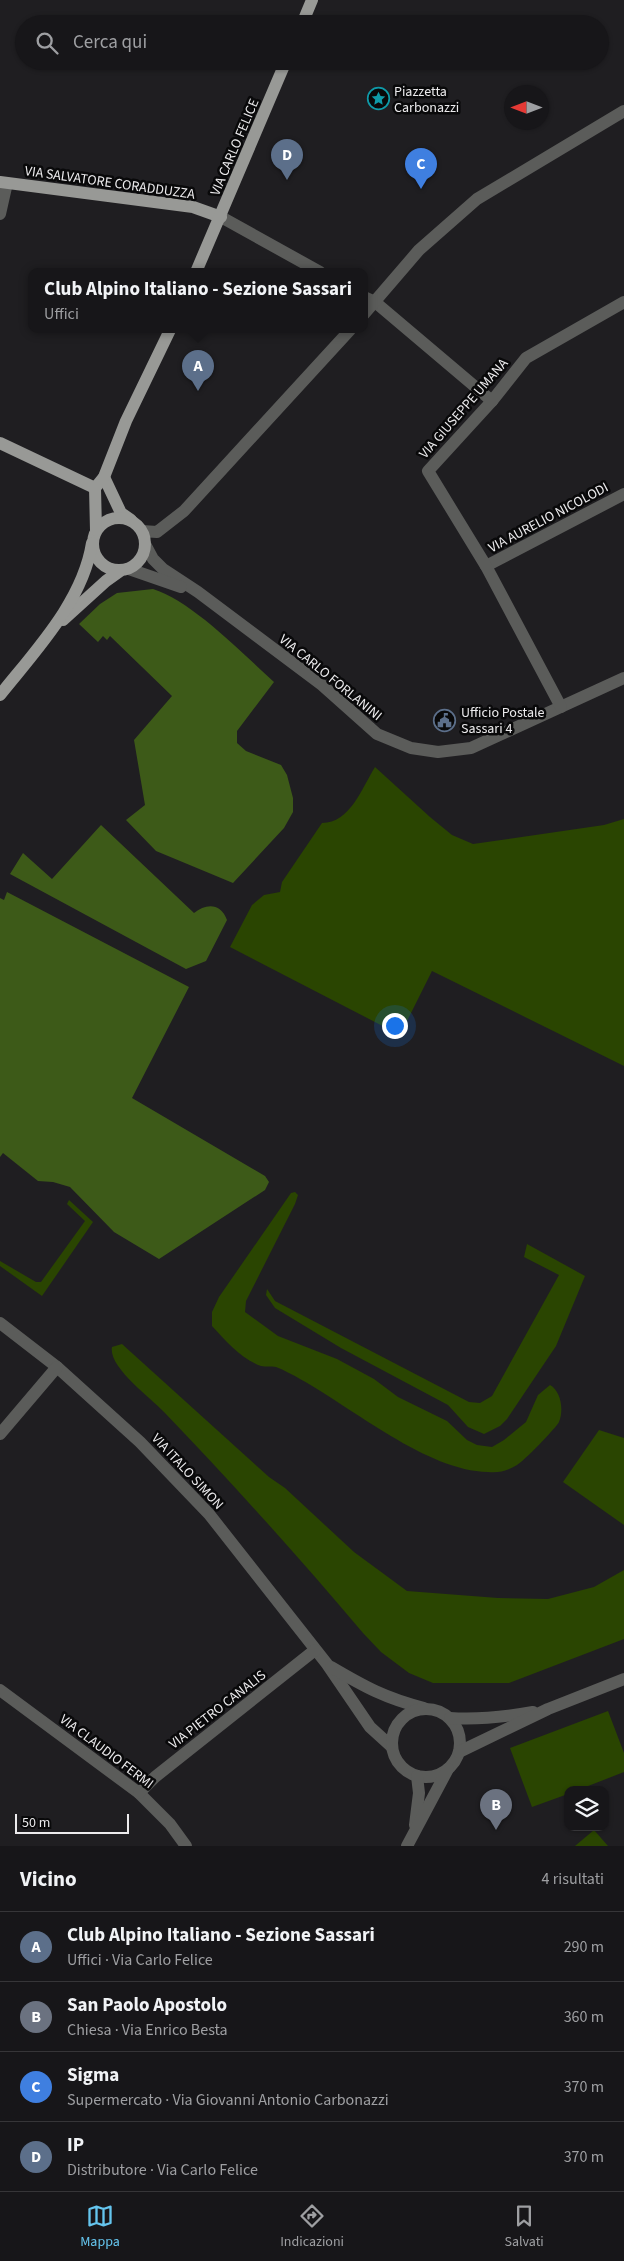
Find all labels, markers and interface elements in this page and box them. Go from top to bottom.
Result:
search box [15,15,609,70]
icon: search [33,29,61,57]
text: Cerca qui [73,29,147,56]
place label: Piazzetta Carbonazzi [394,82,459,118]
north arrow [504,85,549,130]
place icon: Piazzetta Carbonazzi [366,87,390,111]
street label: VIA CARLO FELICE [205,96,264,199]
pin: D [271,139,303,180]
pin: C [405,148,437,189]
street label: VIA SALVATORE CORADDUZZA [23,161,197,205]
popup [28,268,368,333]
text: Club Alpino Italiano - Sezione Sassari [44,276,352,303]
text: Uffici [44,303,79,325]
pin: A [182,350,214,391]
street label: VIA GIUSEPPE UMANA [415,354,513,463]
street label: VIA AURELIO NICOLODI [485,478,612,558]
street label: VIA CARLO FORLANINI [275,630,386,726]
place label: Ufficio Postale Sassari 4 [461,703,545,739]
public building icon: Ufficio Postale Sassari 4 [433,708,457,732]
your location [382,1013,408,1039]
street label: VIA ITALO SIMON [147,1429,228,1514]
street label: VIA PIETRO CANALIS [165,1666,270,1754]
street label: VIA CLAUDIO FERMI [55,1710,158,1794]
map controls [564,1786,609,1831]
button: layers [564,1786,609,1831]
pin: B [480,1789,512,1830]
scale bar [15,1811,129,1834]
text: 50 m [22,1813,50,1833]
text: Vicino [20,1864,77,1894]
text: 4 risultati [542,1868,604,1890]
text: Club Alpino Italiano - Sezione Sassari [67,1922,375,1949]
text: A [31,1936,41,1958]
text: 290 m [564,1936,604,1958]
text: Uffici · Via Carlo Felice [67,1949,213,1971]
text: San Paolo Apostolo [67,1992,227,2019]
text: B [31,2006,41,2028]
text: 360 m [564,2006,604,2028]
text: Chiesa · Via Enrico Besta [67,2019,228,2041]
text: Sigma [67,2062,119,2089]
text: C [31,2076,41,2098]
text: 370 m [564,2076,604,2098]
text: Supermercato · Via Giovanni Antonio Carbonazzi [67,2089,389,2111]
text: IP [67,2132,84,2159]
text: D [31,2146,41,2168]
text: 370 m [564,2146,604,2168]
text: Distributore · Via Carlo Felice [67,2159,258,2181]
tab: Mappa [80,2202,120,2252]
tab: Indicazioni [280,2202,344,2252]
tab: Salvati [504,2202,544,2252]

